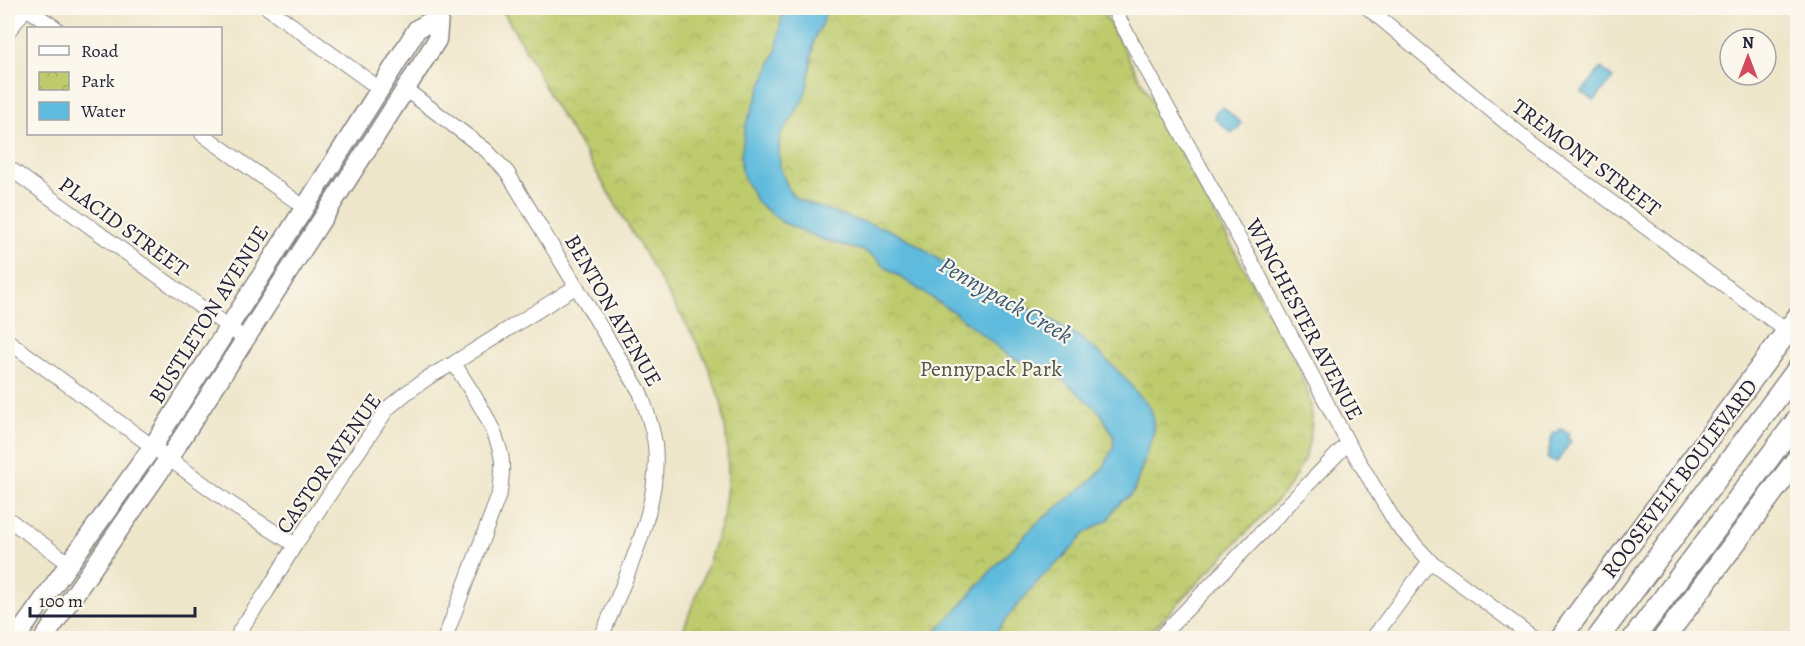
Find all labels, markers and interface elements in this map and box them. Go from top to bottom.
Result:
legend [27,27,222,135]
north arrow [1718,27,1778,87]
text: N [1742,32,1754,54]
text: Road [81,39,119,63]
text: Park [81,69,115,93]
street label: TREMONT STREET [1506,92,1667,224]
text: Water [80,99,126,123]
street label: PLACID STREET [53,170,194,284]
street label: WINCHESTER AVENUE [1238,213,1370,426]
street label: BUSTLETON AVENUE [142,220,276,409]
street label: BENTON AVENUE [557,229,669,392]
water label: Pennypack Creek [933,249,1079,351]
park label: Pennypack Park [920,354,1062,384]
street label: ROOSEVELT BOULEVARD [1595,373,1765,585]
street label: CASTOR AVENUE [269,387,388,540]
scale bar [30,580,195,618]
text: 100 m [39,589,83,613]

